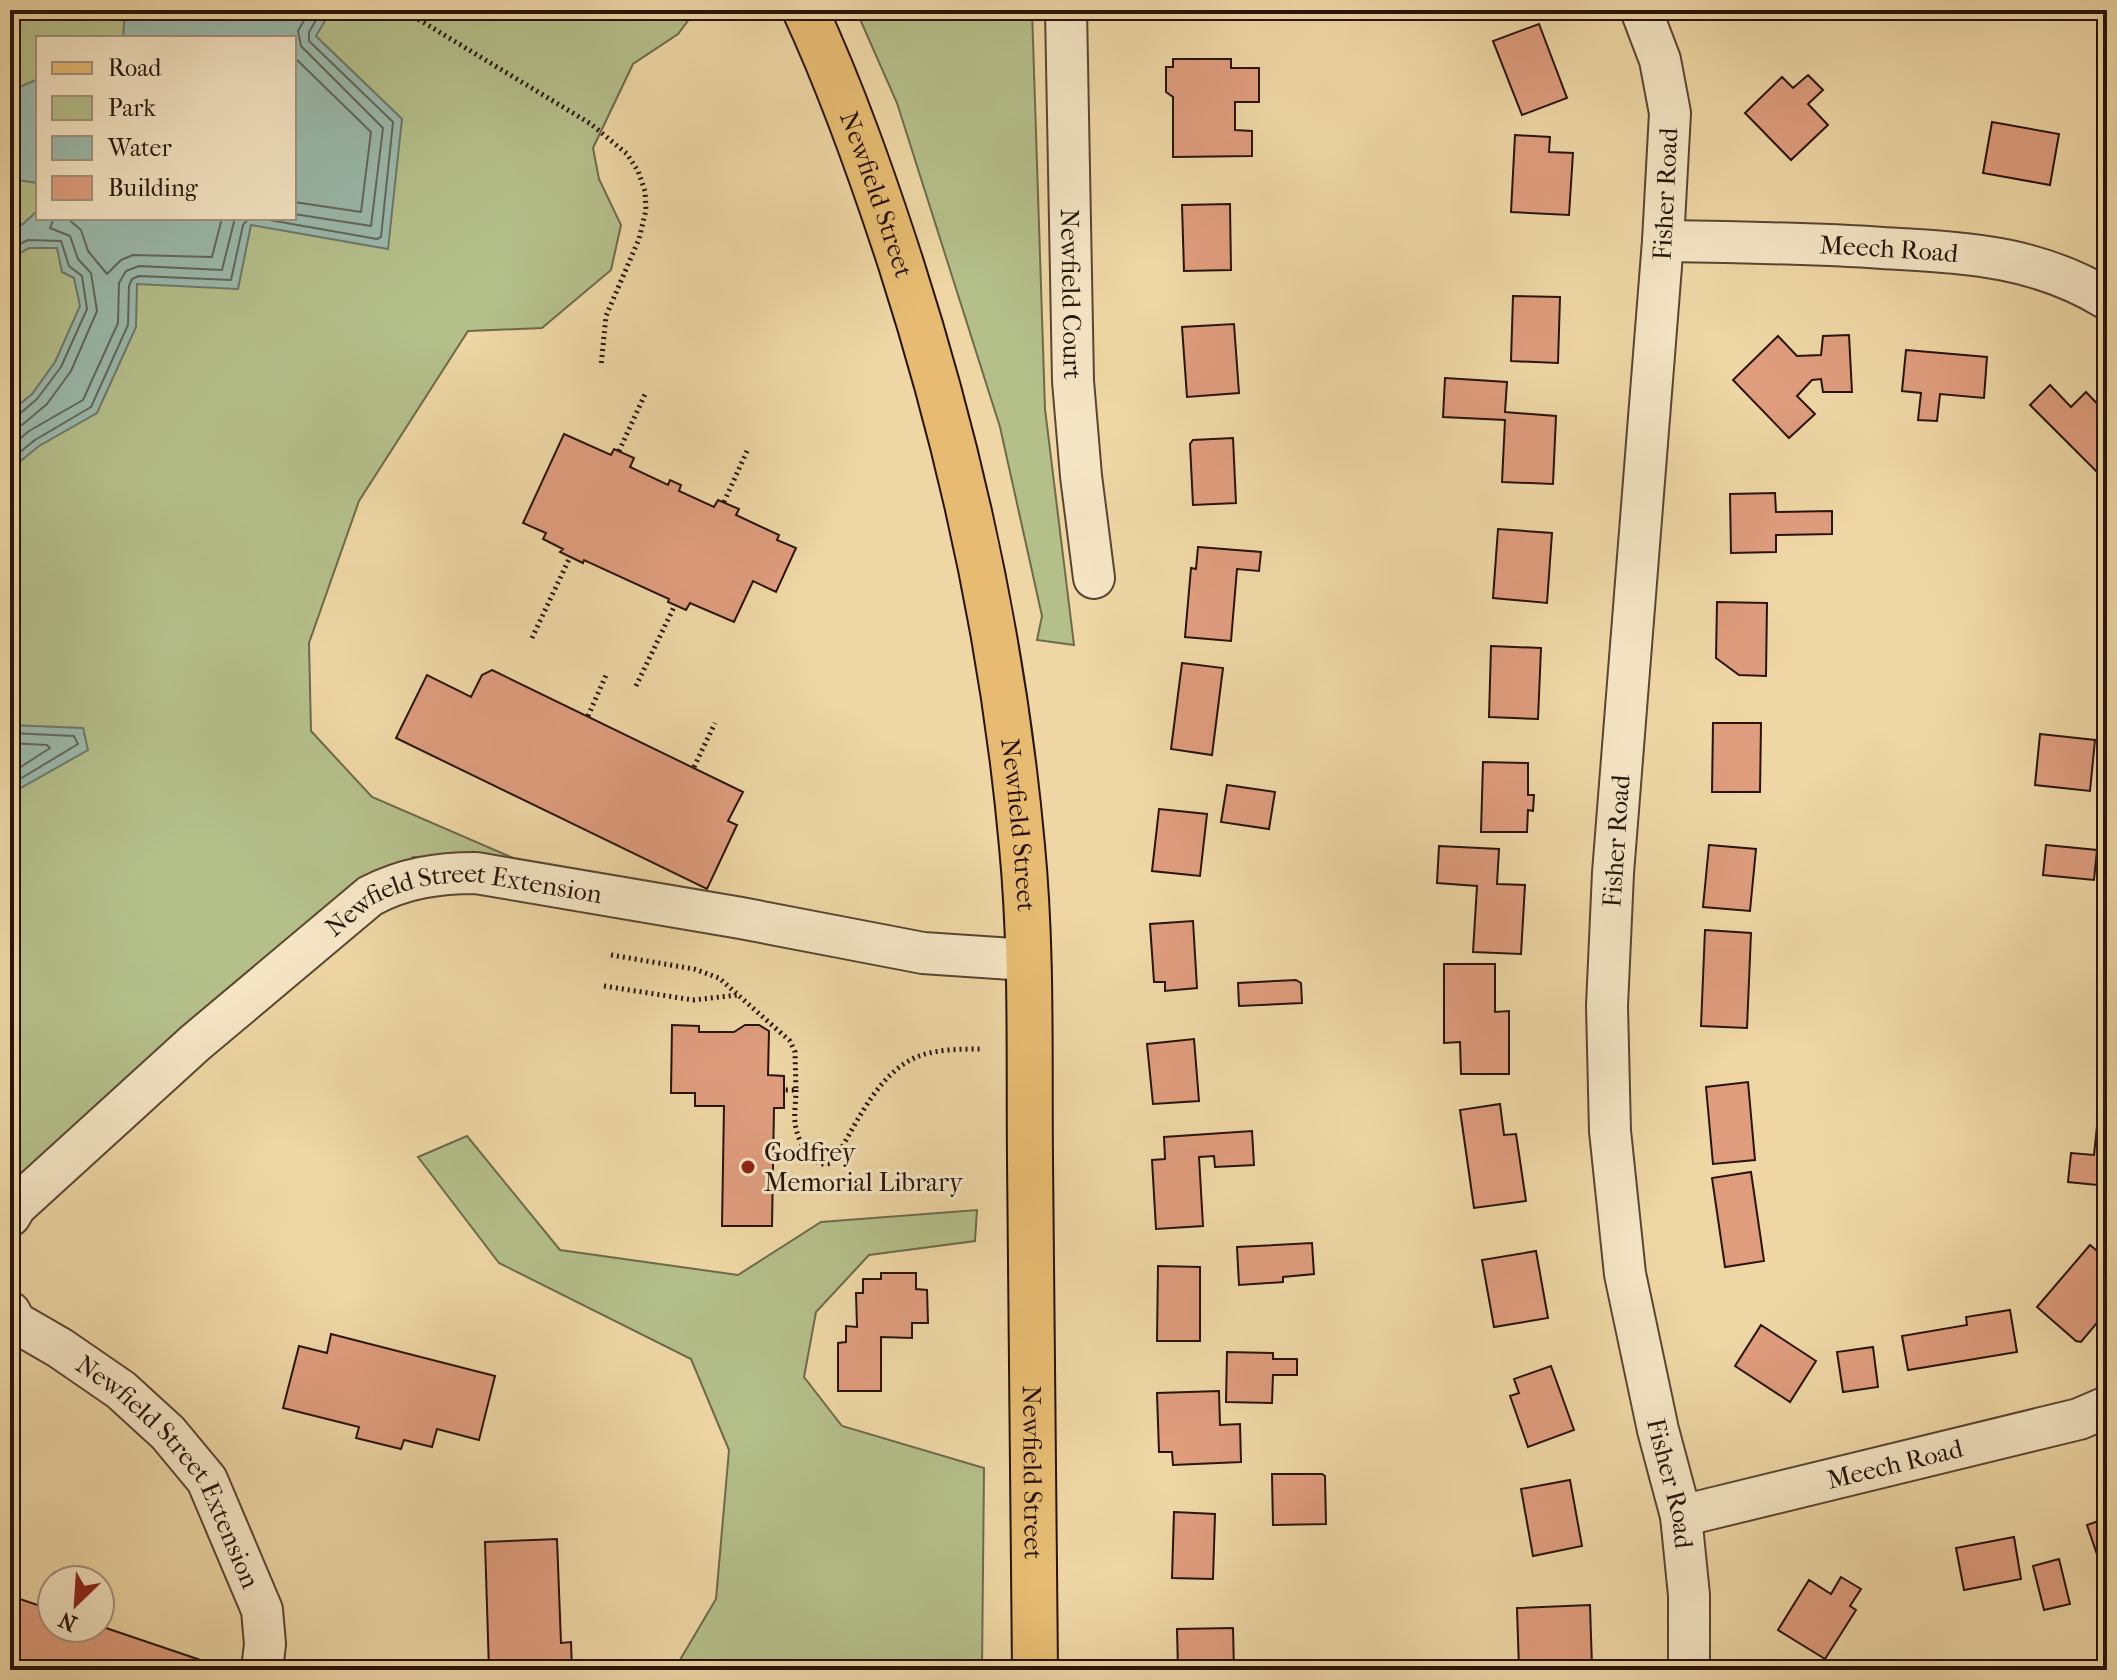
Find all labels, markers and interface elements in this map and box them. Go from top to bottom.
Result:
legend [36,36,296,220]
text: Road [108,54,162,82]
text: Park [108,94,156,122]
street label: Newfield Street [833,107,920,282]
street label: Fisher Road [1647,126,1685,261]
text: Water [107,134,172,162]
text: Building [108,174,199,202]
street label: Newfield Court [1054,208,1088,380]
street label: Meech Road [1819,230,1960,269]
street label: Newfield Street [994,736,1042,913]
street label: Fisher Road [1596,773,1637,908]
street label: Newfield Street Extension [319,858,605,943]
place label: Godfrey Memorial Library [764,1137,964,1198]
marker: Godfrey Memorial Library [739,1158,757,1176]
street label: Newfield Street Extension [70,1349,266,1593]
street label: Newfield Street [1016,1385,1049,1560]
street label: Fisher Road [1640,1416,1699,1551]
street label: Meech Road [1824,1433,1967,1496]
north arrow [36,1564,116,1644]
text: N [55,1606,81,1637]

